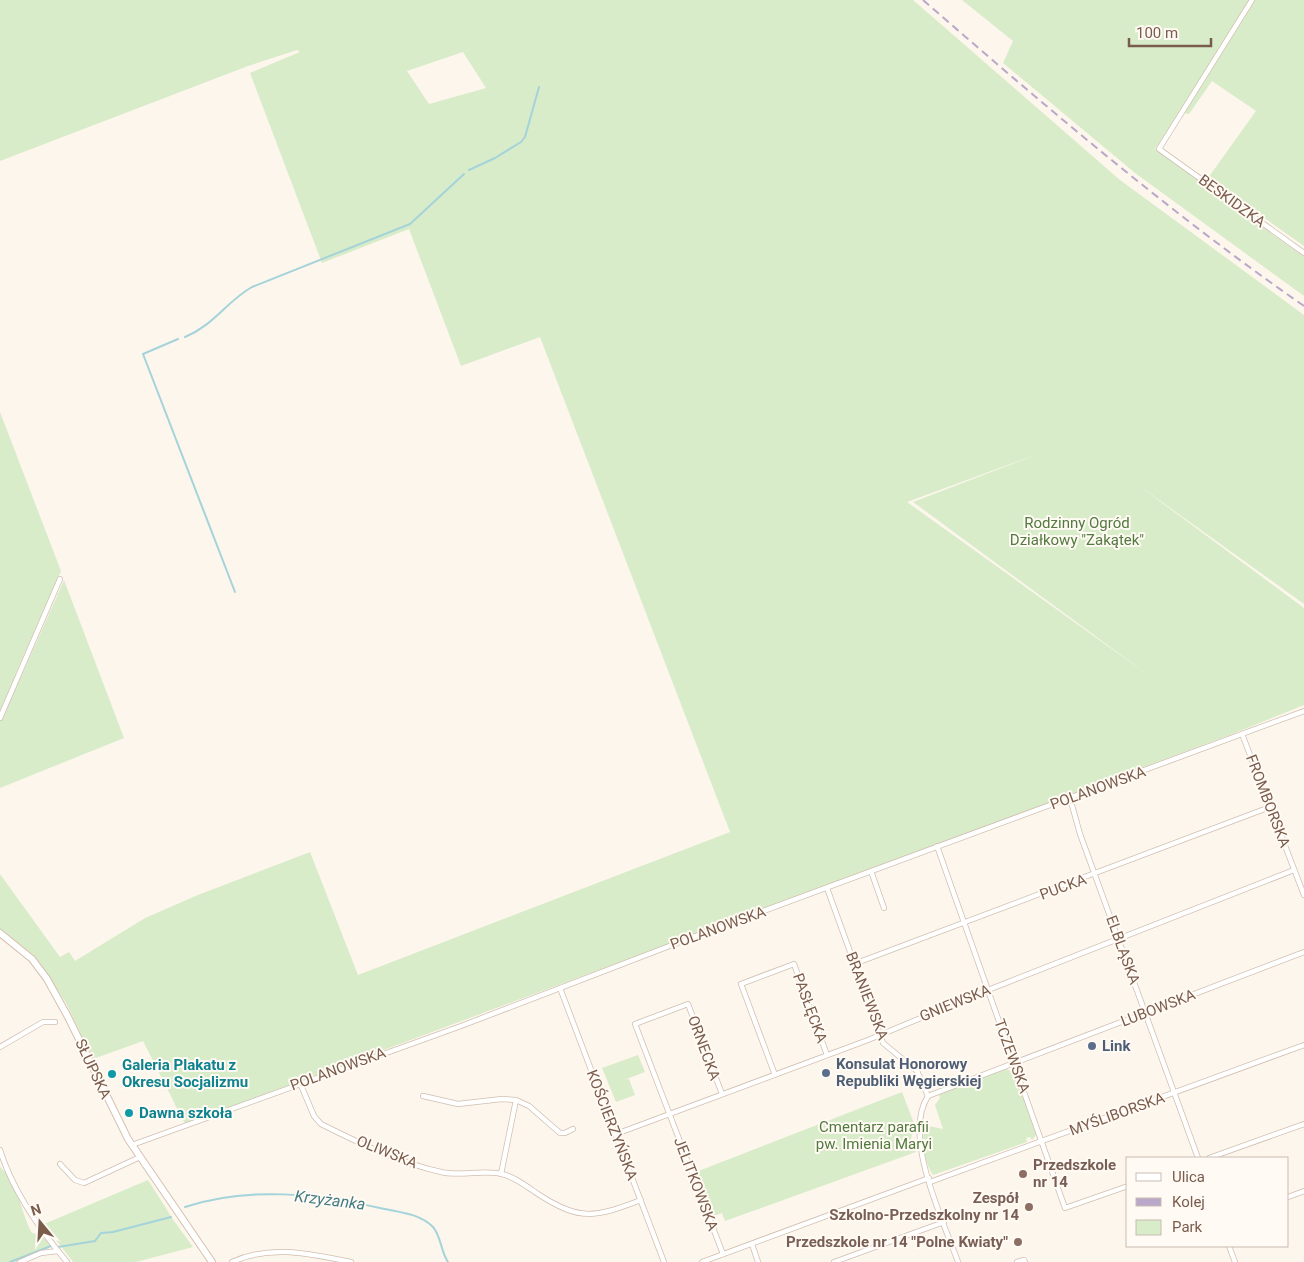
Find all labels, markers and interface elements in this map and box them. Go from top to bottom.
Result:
scale bar [1129,15,1212,47]
text: 100 m [1136,24,1178,42]
street label: BESKIDZKA [1195,171,1269,231]
park label: Rodzinny Ogród Działkowy "Zakątek" [1010,514,1144,549]
street label: FROMBORSKA [1242,752,1294,850]
street label: POLANOWSKA [1048,762,1148,814]
street label: PUCKA [1037,870,1089,904]
street label: POLANOWSKA [668,902,768,954]
street label: ELBLĄSKA [1102,913,1144,987]
street label: BRANIEWSKA [842,949,892,1043]
street label: PASŁĘCKA [789,971,831,1045]
street label: GNIEWSKA [917,981,993,1025]
street label: LUBOWSKA [1118,985,1198,1030]
street label: ORNECKA [684,1013,724,1083]
street label: TCZEWSKA [990,1017,1034,1096]
street label: SŁUPSKA [71,1036,115,1102]
place label: Link [1102,1037,1131,1055]
marker: Link [1086,1040,1098,1052]
street label: POLANOWSKA [288,1043,388,1095]
place label: Konsulat Honorowy Republiki Węgierskiej [836,1055,982,1090]
place label: Galeria Plakatu z Okresu Socjalizmu [122,1056,248,1091]
street label: KOŚCIERZYŃSKA [583,1067,641,1183]
marker: Konsulat Honorowy Republiki Węgierskiej [820,1067,832,1079]
marker: Galeria Plakatu z Okresu Socjalizmu [106,1068,118,1080]
street label: MYŚLIBORSKA [1067,1088,1167,1140]
place label: Dawna szkoła [139,1104,232,1122]
marker: Dawna szkoła [123,1107,135,1119]
park label: Cmentarz parafii pw. Imienia Maryi [816,1118,932,1153]
street label: OLIWSKA [354,1132,420,1172]
street label: JELITKOWSKA [670,1135,722,1233]
place label: Przedszkole nr 14 [1033,1156,1116,1191]
legend [1126,1157,1289,1247]
marker: Przedszkole nr 14 [1017,1168,1029,1180]
text: Ulica [1172,1168,1205,1186]
water label: Krzyżanka [294,1186,366,1214]
place label: Zespół Szkolno-Przedszkolny nr 14 [829,1189,1019,1224]
text: Kolej [1172,1193,1205,1211]
north arrow [15,1197,65,1247]
text: N [29,1200,43,1219]
marker: Zespół Szkolno-Przedszkolny nr 14 [1023,1201,1035,1213]
text: Park [1172,1218,1203,1236]
place label: Przedszkole nr 14 "Polne Kwiaty" [786,1233,1008,1251]
marker: Przedszkole nr 14 "Polne Kwiaty" [1012,1236,1024,1248]

